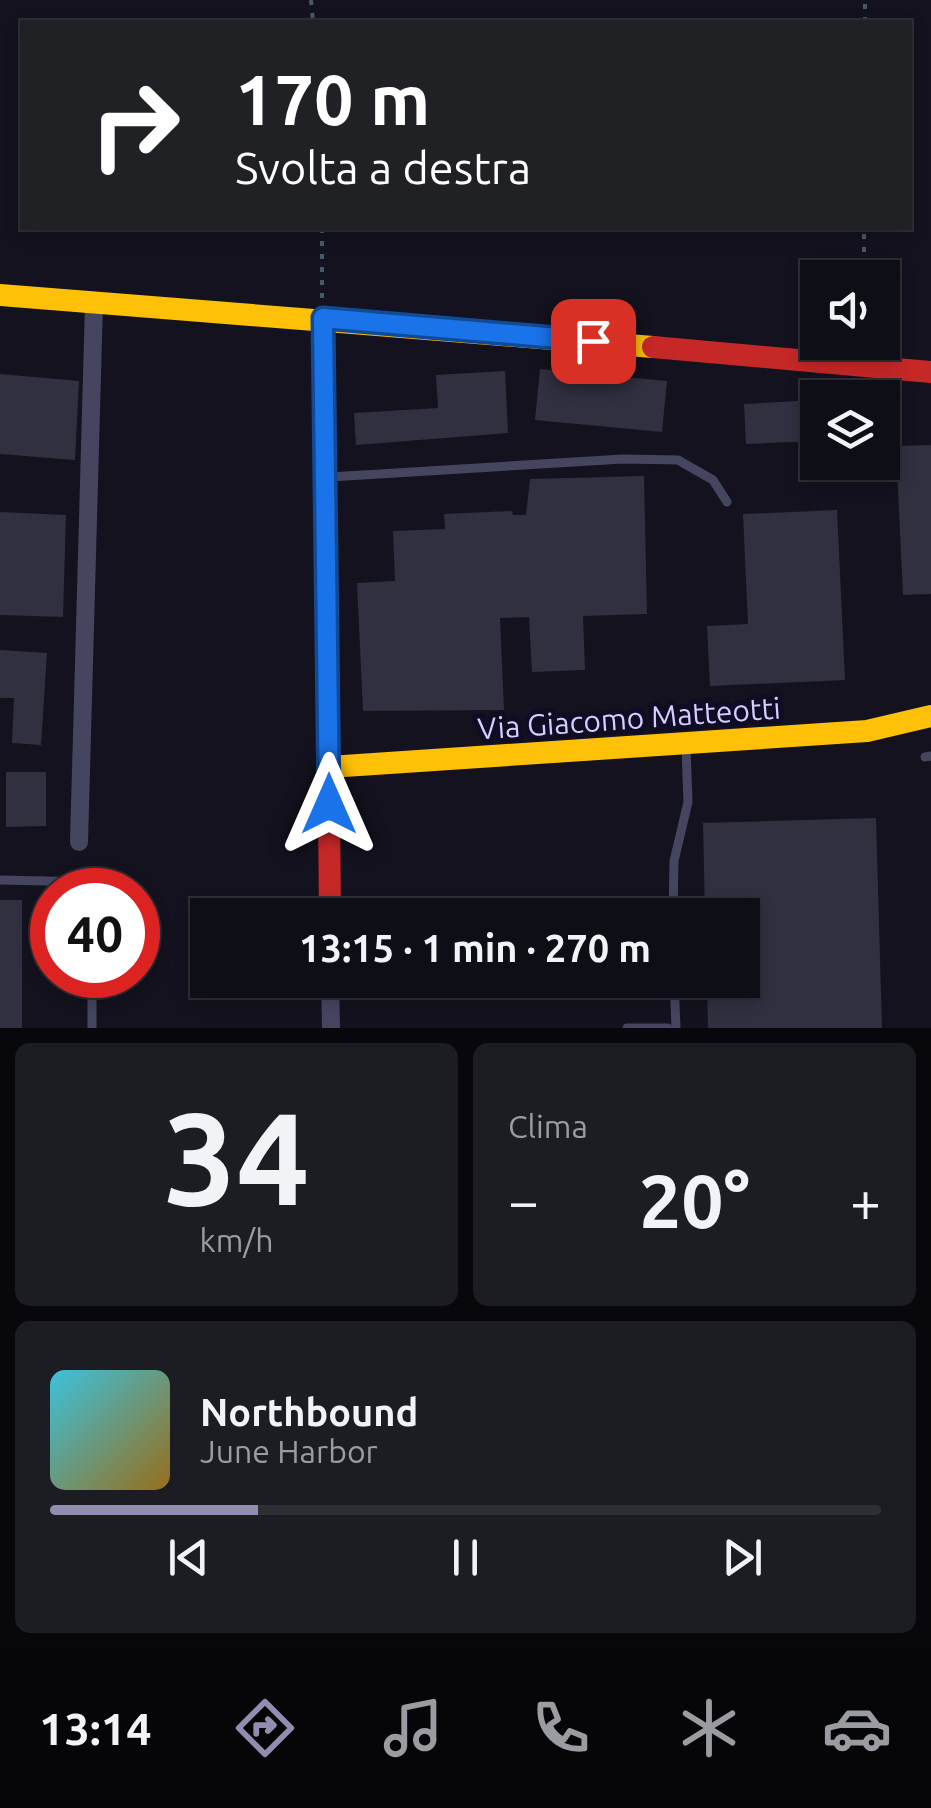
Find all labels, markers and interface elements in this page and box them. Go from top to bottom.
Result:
icon: right [70,60,200,190]
text: 170 m [235,60,430,138]
text: Svolta a destra [235,142,531,193]
map controls [800,260,900,480]
button: sound [800,260,900,360]
pin [551,299,636,384]
icon: arrive [566,314,621,369]
button: layers [800,380,900,480]
street label: Via Giacomo Matteotti [476,690,782,746]
position arrow [277,752,381,856]
speed limit sign: 40 [30,868,160,998]
text: 13:15 · 1 min · 270 m [299,927,651,969]
text: 34 [163,1084,310,1230]
text: Clima [508,1108,588,1144]
text: 20° [639,1158,750,1242]
text: − [508,1170,539,1231]
text: + [850,1170,881,1231]
text: km/h [200,1222,273,1258]
text: Northbound [200,1391,418,1433]
text: June Harbor [200,1433,378,1469]
icon: previous [161,1530,216,1585]
icon: pause [438,1530,493,1585]
icon: next [715,1530,770,1585]
icon: directions [230,1693,300,1763]
icon: music [378,1693,448,1763]
icon: phone [526,1693,596,1763]
icon: climate [674,1693,744,1763]
icon: car [822,1693,892,1763]
text: 13:14 [39,1703,152,1754]

